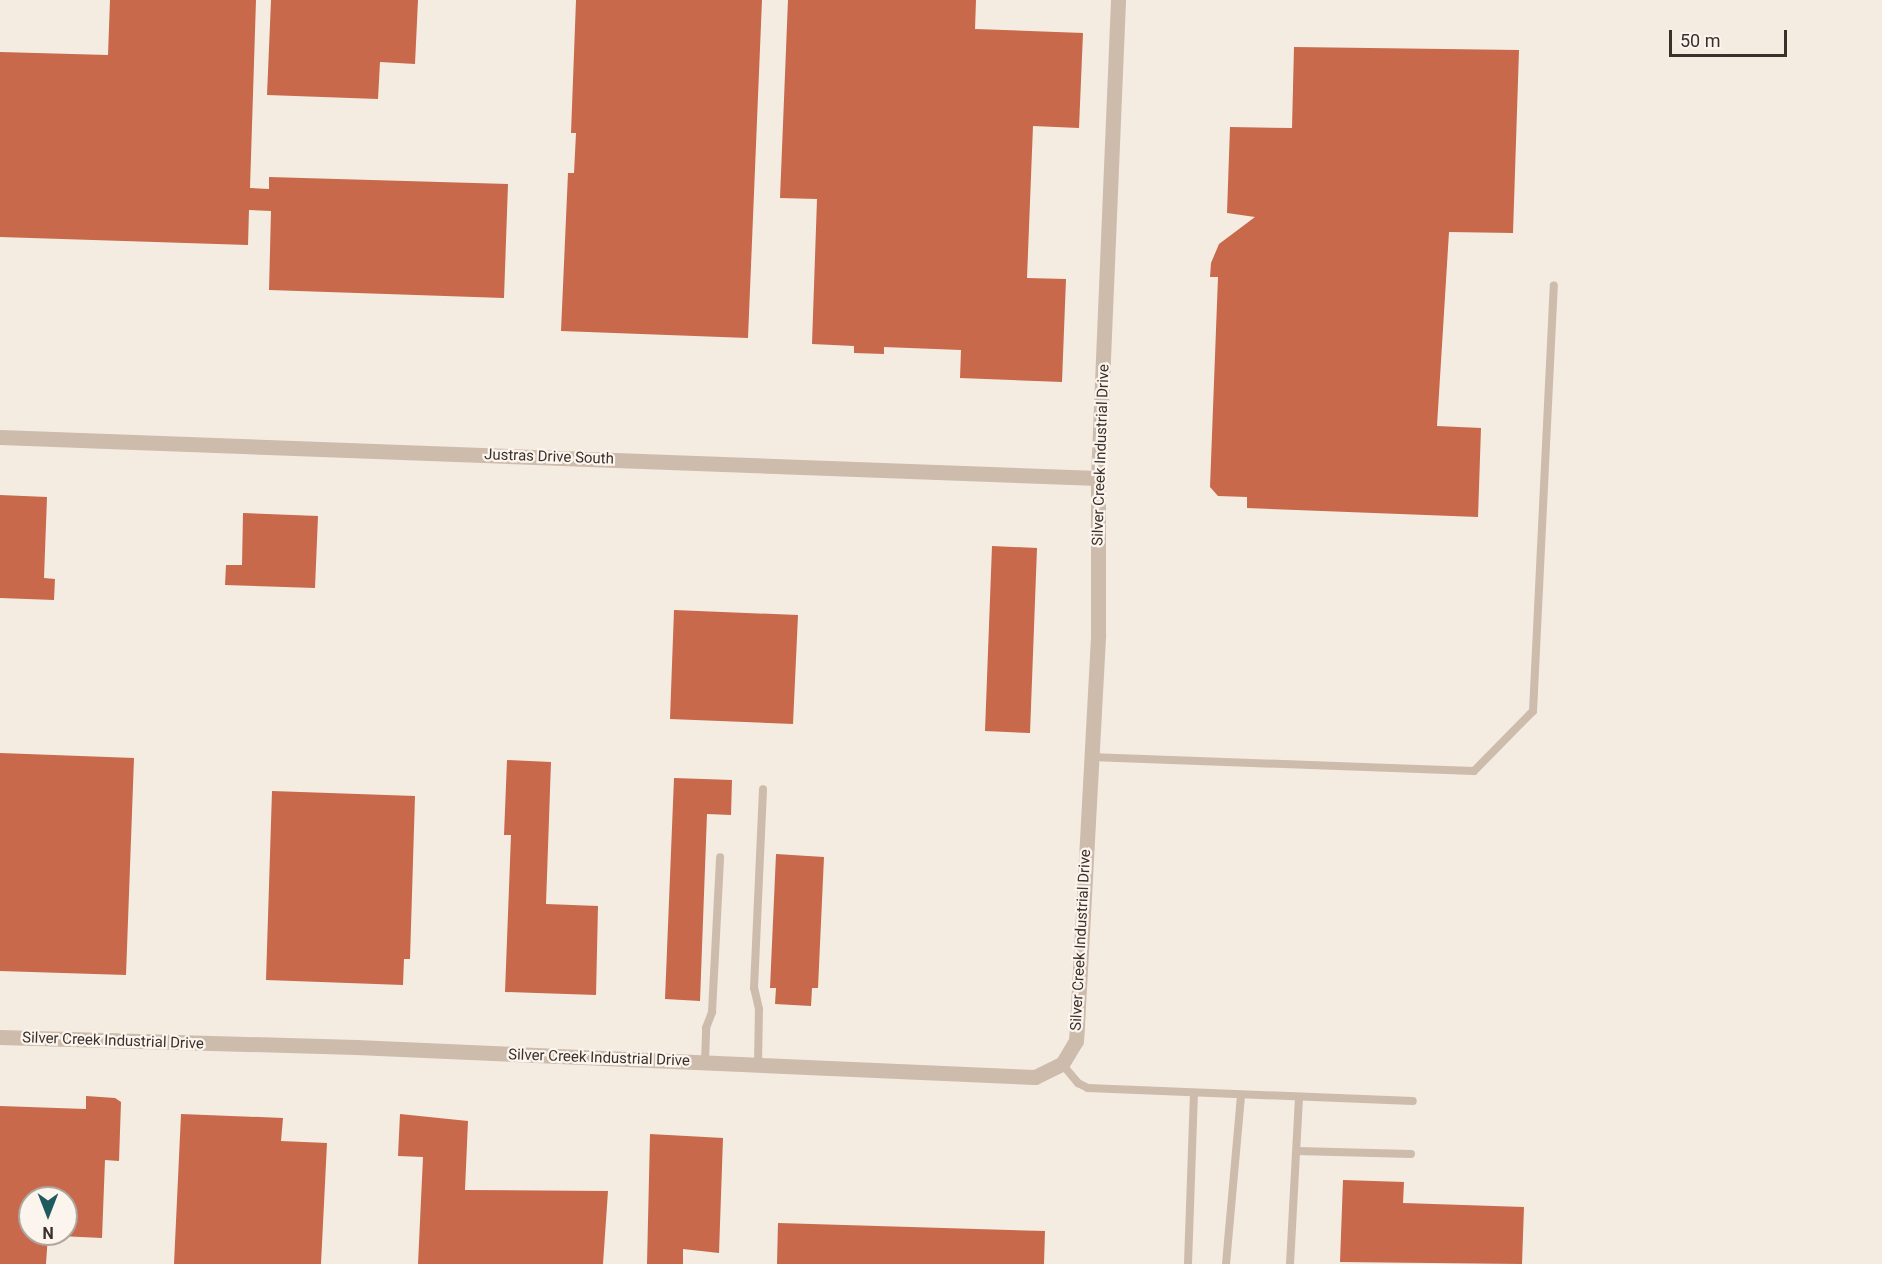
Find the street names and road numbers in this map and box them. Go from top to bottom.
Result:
street label: Silver Creek Industrial Drive [1089,364,1113,546]
street label: Justras Drive South [484,446,614,468]
street label: Silver Creek Industrial Drive [1067,849,1095,1031]
street label: Silver Creek Industrial Drive [22,1029,204,1053]
street label: Silver Creek Industrial Drive [508,1046,690,1070]

